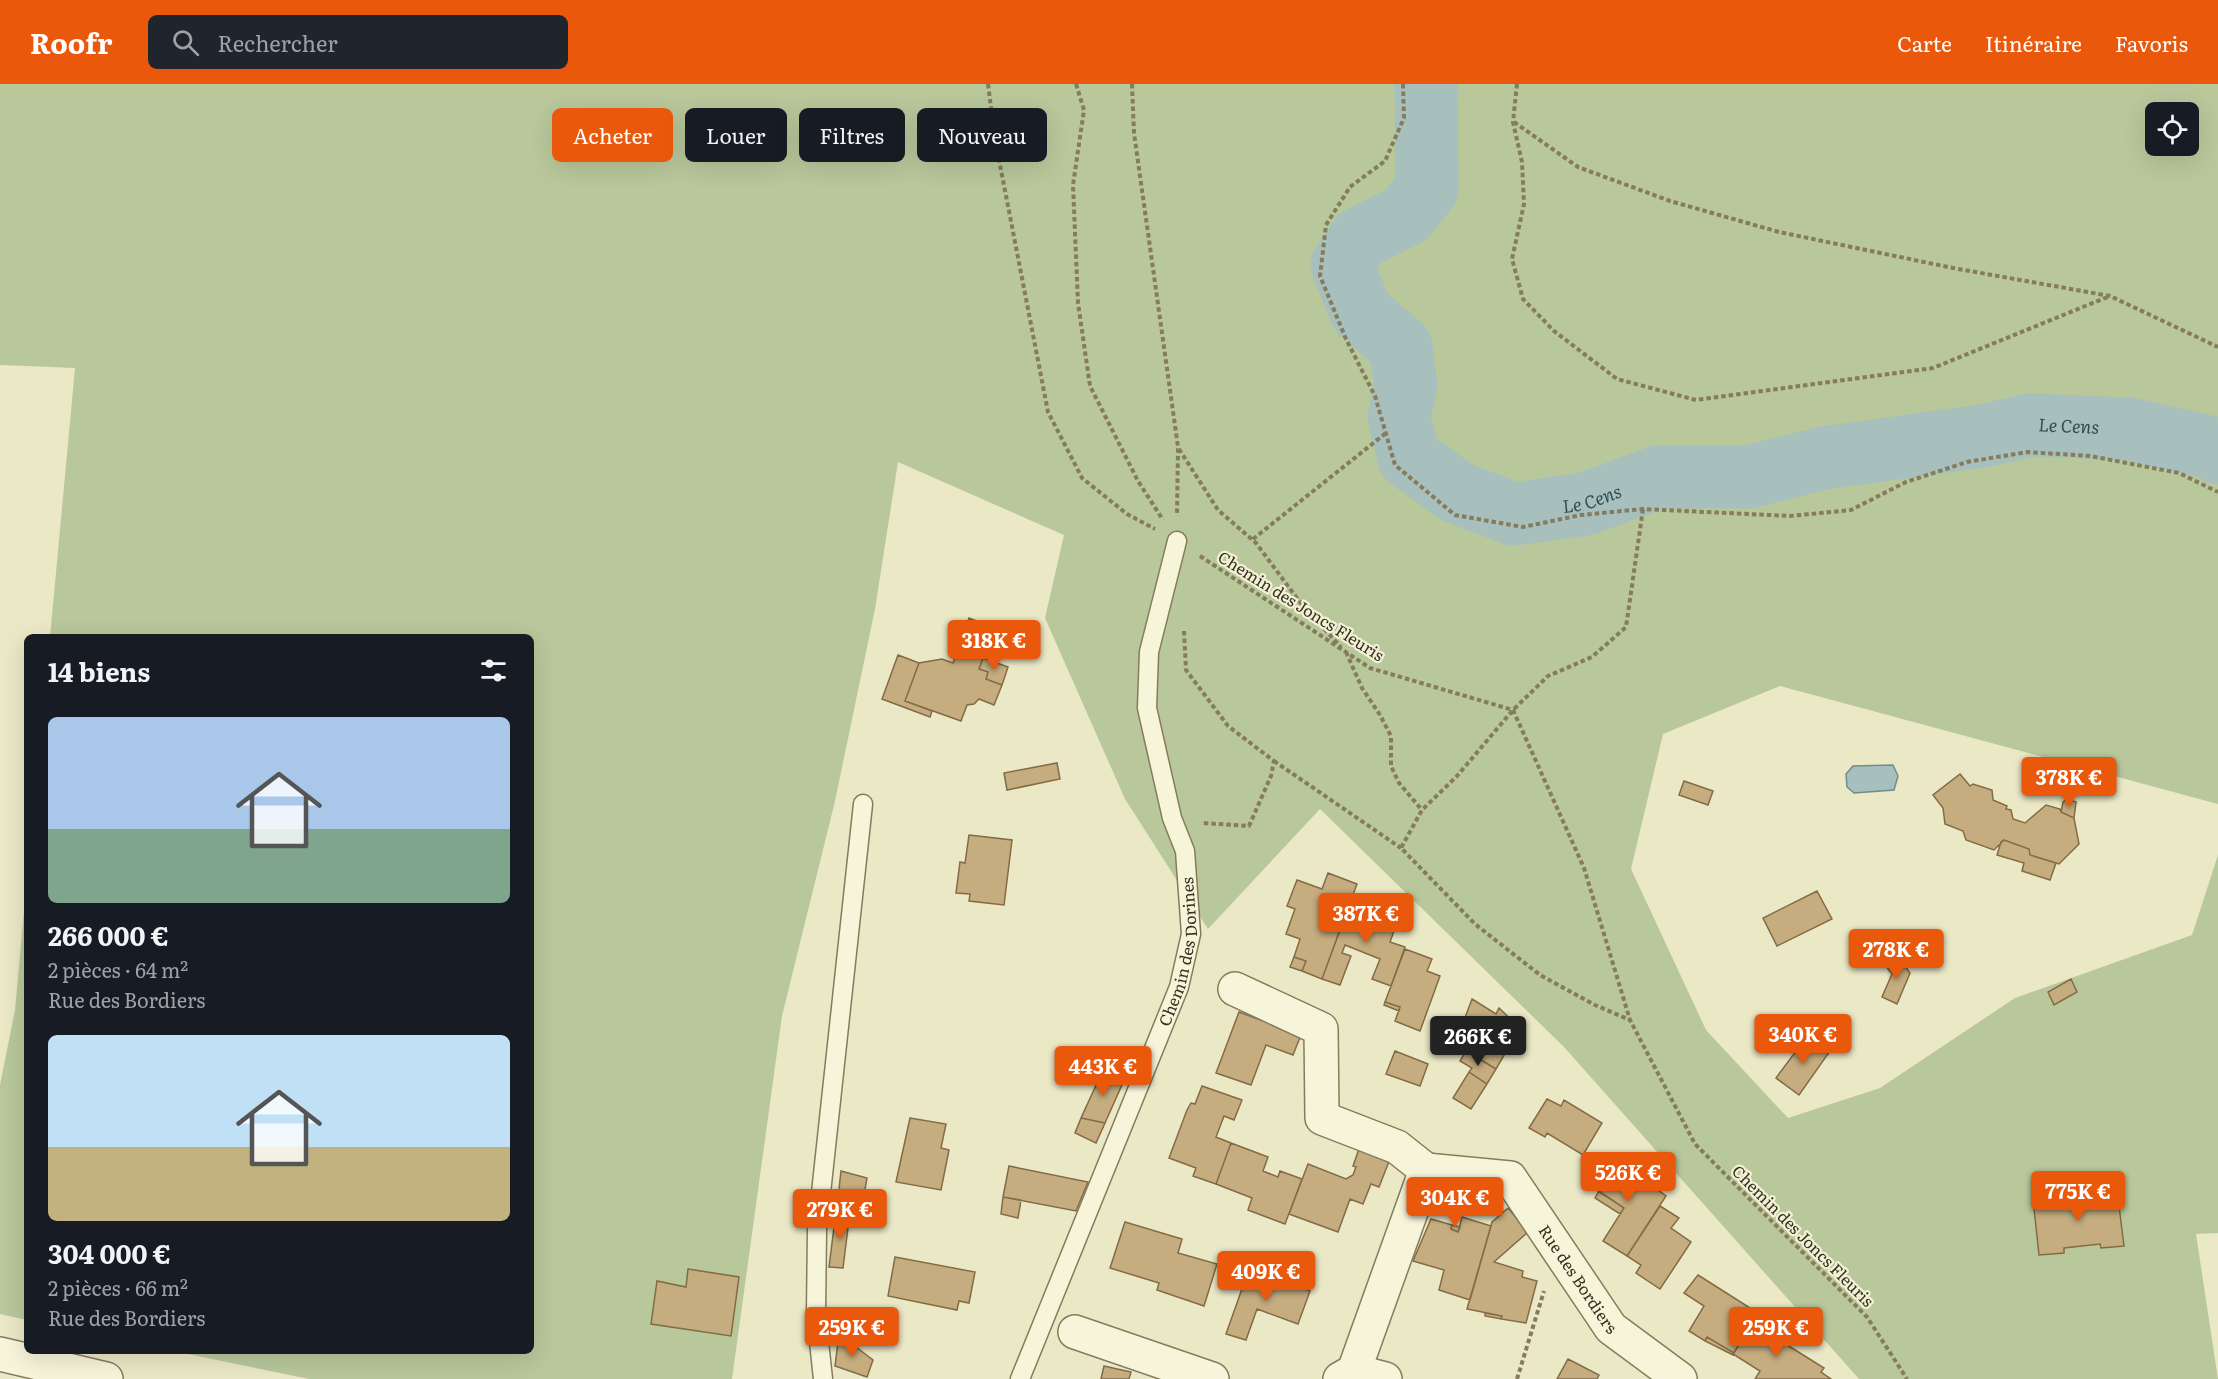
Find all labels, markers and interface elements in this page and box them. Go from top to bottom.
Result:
search box [148,15,568,69]
text: Roofr [30,21,112,63]
icon: search [169,26,202,59]
text: Rechercher [217,26,338,59]
text: Carte [1897,27,1952,58]
text: Itinéraire [1985,27,2082,58]
text: Favoris [2115,27,2188,58]
map controls [2145,102,2199,156]
button: locate [2145,102,2199,156]
chip: Acheter [552,108,673,162]
chip: Louer [685,108,787,162]
chip: Filtres [799,108,905,162]
chip: Nouveau [917,108,1047,162]
water label: Le Cens [2038,410,2100,440]
water label: Le Cens [1561,477,1625,519]
street label: Chemin des Joncs Fleuris [1214,544,1389,666]
pin: 318K € [945,620,1043,671]
text: 318K € [962,624,1026,654]
text: 14 biens [48,651,150,690]
icon: filters [477,654,510,687]
icon: home [225,756,333,864]
pin: 378K € [2020,757,2118,808]
text: 378K € [2036,761,2102,791]
street label: Chemin des Dorines [1151,876,1202,1029]
pin: 387K € [1317,893,1415,944]
text: 387K € [1332,897,1400,927]
text: 266 000 € [48,915,169,954]
pin: 278K € [1847,929,1945,980]
text: 278K € [1863,933,1929,963]
text: 2 pièces · 64 m² [48,954,188,984]
text: Rue des Bordiers [48,984,205,1014]
pin: 340K € [1754,1014,1852,1065]
pin: 266K € [1429,1016,1527,1067]
text: 340K € [1768,1018,1838,1048]
text: 266K € [1444,1020,1512,1050]
pin: 443K € [1054,1046,1152,1097]
text: 443K € [1069,1050,1137,1080]
icon: home [225,1074,333,1182]
pin: 526K € [1579,1152,1677,1203]
text: 526K € [1595,1156,1661,1186]
street label: Chemin des Joncs Fleuris [1727,1159,1880,1312]
pin: 775K € [2029,1171,2127,1222]
text: 775K € [2045,1175,2111,1205]
pin: 304K € [1406,1177,1504,1228]
text: 304K € [1420,1181,1490,1211]
pin: 279K € [791,1189,889,1240]
text: 279K € [807,1193,873,1223]
street label: Rue des Bordiers [1534,1219,1622,1339]
text: 304 000 € [48,1233,171,1272]
pin: 409K € [1217,1251,1315,1302]
text: 409K € [1231,1255,1301,1285]
text: 2 pièces · 66 m² [48,1272,188,1302]
text: Rue des Bordiers [48,1302,205,1332]
pin: 259K € [803,1307,901,1358]
pin: 259K € [1727,1307,1825,1358]
text: 259K € [819,1311,885,1341]
text: 259K € [1743,1311,1809,1341]

